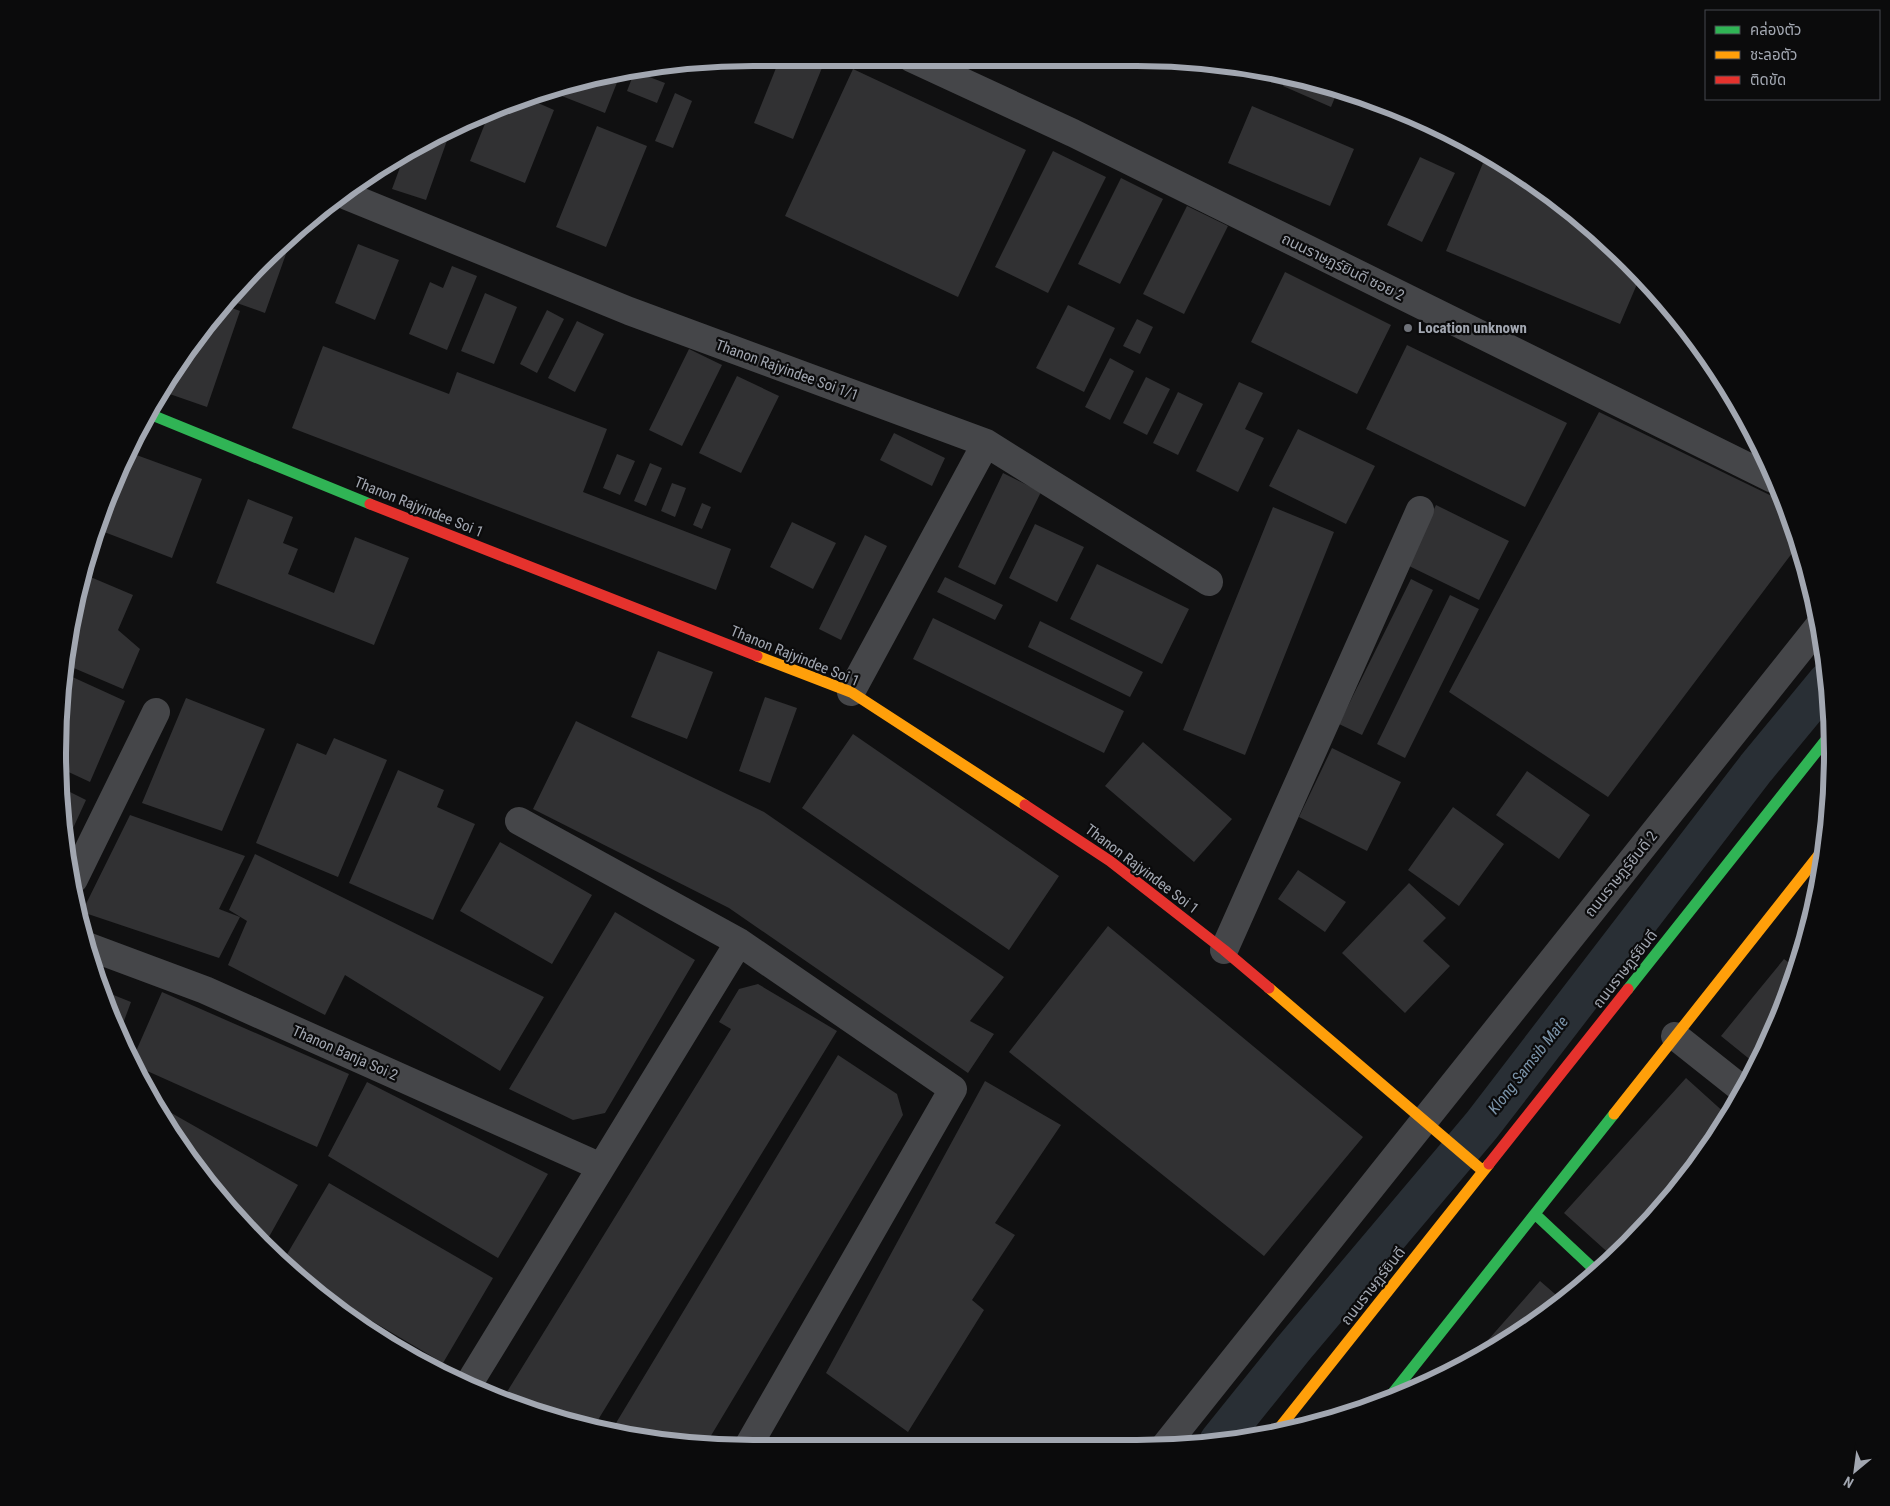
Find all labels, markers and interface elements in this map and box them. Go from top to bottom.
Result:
legend [1705,10,1880,100]
text: คล่องตัว [1750,21,1801,39]
text: ชะลอตัว [1750,46,1797,64]
text: ติดขัด [1750,71,1786,89]
street label: ถนนราษฏร์ยินดี ซอย 2 [1279,229,1407,305]
place label: Location unknown [1418,319,1527,337]
marker: Location unknown [1402,322,1414,334]
street label: Thanon Rajyindee Soi 1/1 [713,336,861,404]
street label: Thanon Rajyindee Soi 1 [352,473,486,541]
street label: Thanon Rajyindee Soi 1 [728,622,862,690]
street label: Thanon Rajyindee Soi 1 [1082,820,1202,918]
street label: ถนนราษฎร์ยินดี 2 [1581,828,1661,920]
street label: ถนนราษฎร์ยินดี [1589,926,1661,1012]
water label: Klong Samsib Mate [1484,1012,1572,1118]
street label: Thanon Banja Soi 2 [289,1022,401,1084]
street label: ถนนราษฎร์ยินดี [1337,1243,1409,1329]
north arrow [1830,1446,1880,1496]
text: N [1841,1473,1856,1491]

